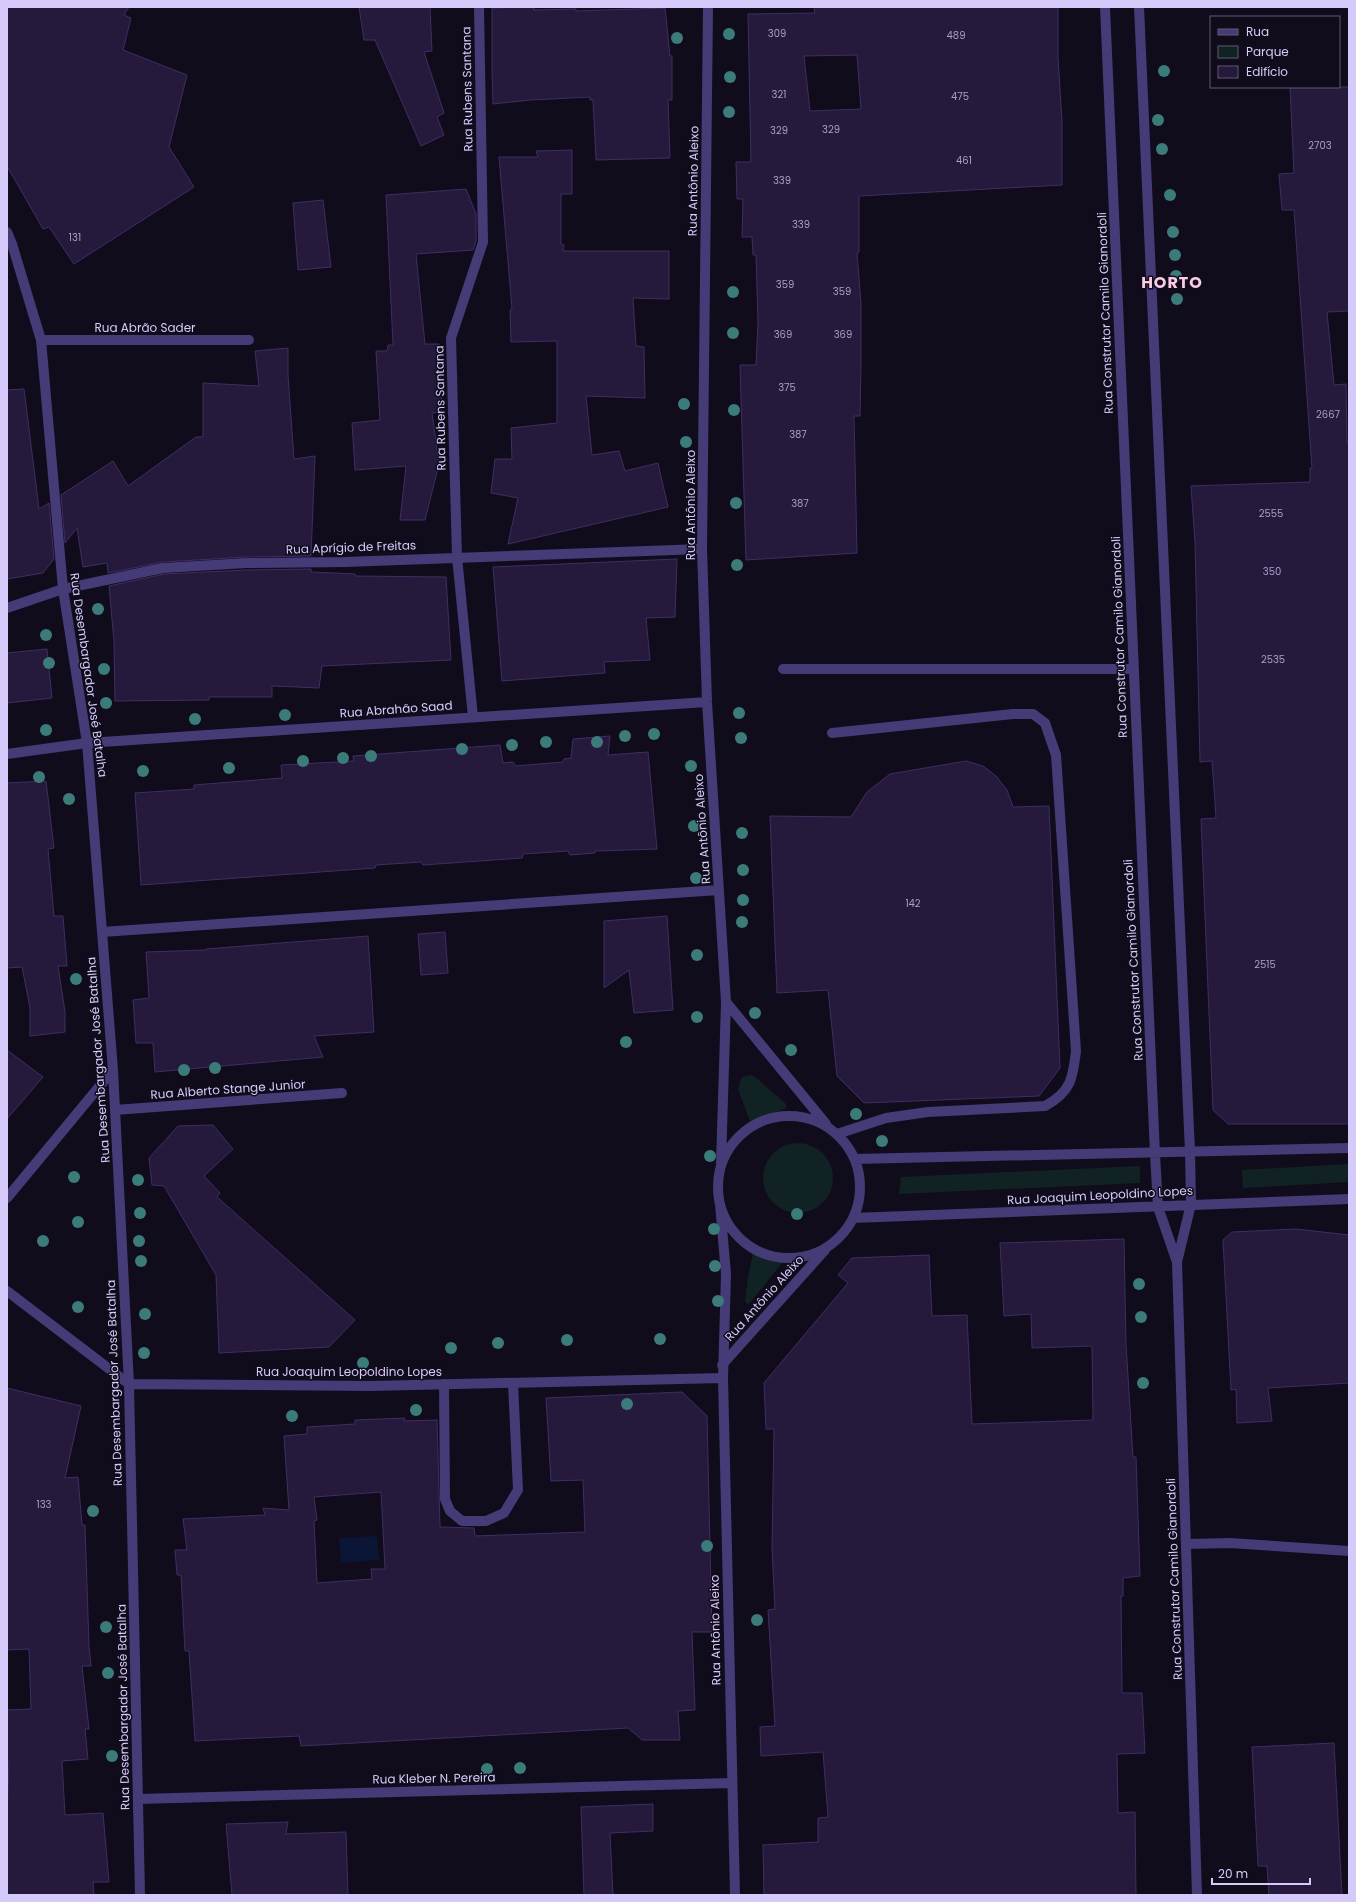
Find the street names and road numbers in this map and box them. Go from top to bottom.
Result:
street label: Rua Rubens Santana [457,26,477,152]
street label: Rua Antônio Aleixo [684,125,702,236]
street label: Rua Construtor Camilo Gianordoli [1093,212,1117,414]
street label: Rua Abrão Sader [94,319,196,336]
street label: Rua Rubens Santana [430,345,450,471]
street label: Rua Antônio Aleixo [682,449,699,560]
street label: Rua Aprígio de Freitas [286,536,416,558]
street label: Rua Construtor Camilo Gianordoli [1107,536,1131,738]
street label: Rua Desembargador José Batalha [66,572,112,778]
street label: Rua Abrahão Saad [339,697,453,721]
street label: Rua Antônio Aleixo [690,773,714,885]
street label: Rua Construtor Camilo Gianordoli [1119,859,1147,1061]
street label: Rua Desembargador José Batalha [82,956,114,1164]
street label: Rua Alberto Stange Junior [150,1075,307,1103]
street label: Rua Joaquim Leopoldino Lopes [1007,1182,1193,1208]
street label: Rua Antônio Aleixo [721,1251,807,1345]
street label: Rua Desembargador José Batalha [102,1280,126,1486]
street label: Rua Joaquim Leopoldino Lopes [256,1363,442,1380]
street label: Rua Construtor Camilo Gianordoli [1162,1478,1186,1680]
street label: Rua Antônio Aleixo [706,1574,724,1685]
street label: Rua Desembargador José Batalha [113,1604,133,1810]
street label: Rua Kleber N. Pereira [372,1768,496,1788]

